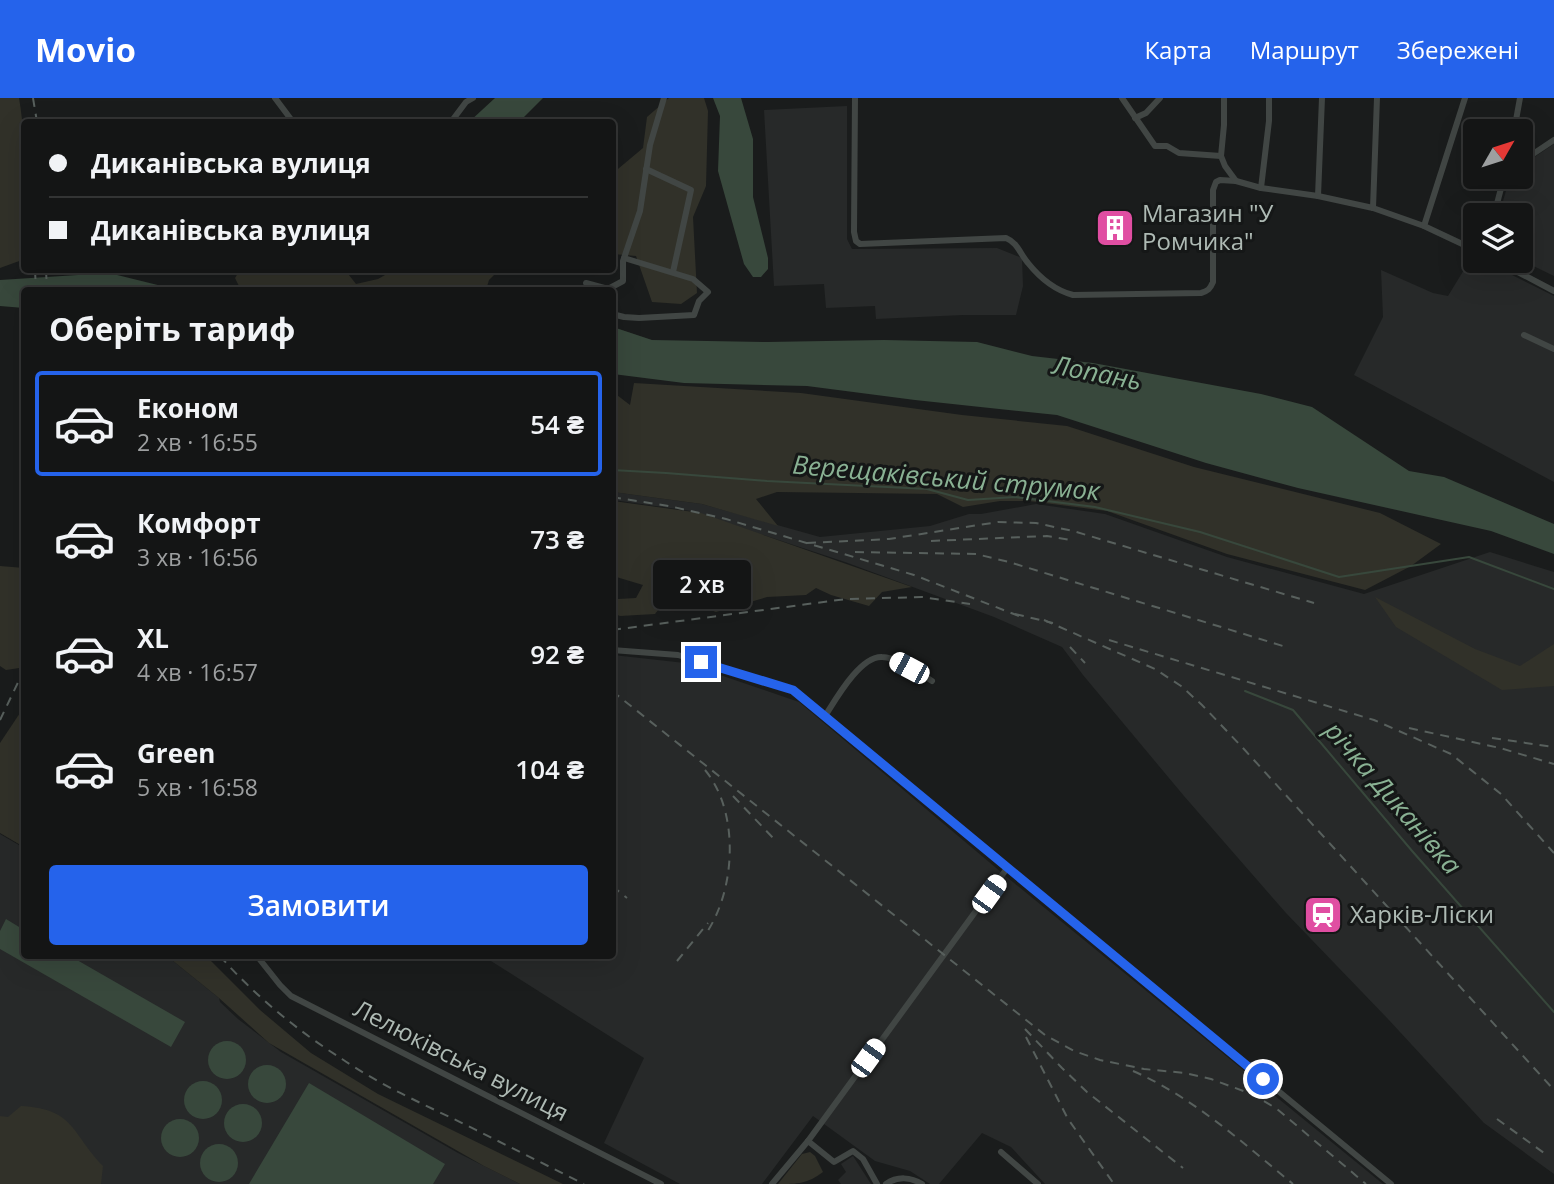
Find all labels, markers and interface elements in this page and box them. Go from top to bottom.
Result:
text: Movio [35,27,136,72]
text: Карта [1144,33,1212,66]
text: Маршрут [1250,33,1359,66]
text: Збережені [1397,33,1519,66]
north arrow [1463,119,1533,189]
map controls [1463,119,1533,273]
text: Диканівська вулиця [91,145,371,181]
place label: Магазин "У Ромчика" [1142,196,1273,257]
button: layers [1463,203,1533,273]
building icon: Магазин "У Ромчика" [1094,207,1136,249]
text: Диканівська вулиця [91,212,371,248]
text: Оберіть тариф [49,307,295,350]
water label: Лопань [1049,346,1145,398]
text: Економ [137,390,239,426]
icon: car [53,392,116,455]
text: 54 ₴ [530,406,584,442]
text: 2 хв · 16:55 [137,426,258,458]
water label: Верещаківський струмок [791,446,1103,509]
text: Комфорт [137,505,261,541]
icon: car [53,507,116,570]
text: 73 ₴ [530,521,584,557]
text: 3 хв · 16:56 [137,541,258,573]
callout: 2 хв [652,560,750,610]
text: 2 хв [679,568,725,600]
text: XL [137,620,169,656]
icon: car [53,622,116,685]
text: 92 ₴ [530,636,584,672]
route end [685,646,717,678]
car [886,649,933,687]
text: 4 хв · 16:57 [137,656,258,688]
water label: річка Диканівка [1317,712,1470,882]
text: Green [137,735,215,771]
icon: car [53,737,116,800]
text: 104 ₴ [515,751,584,787]
text: 5 хв · 16:58 [137,771,258,803]
button: Замовити [49,865,588,945]
car [969,871,1010,917]
station icon: Харків-Ліски [1302,894,1344,936]
place label: Харків-Ліски [1350,897,1494,930]
street label: Лелюківська вулиця [349,991,575,1128]
car [848,1035,889,1081]
route start [1247,1063,1279,1095]

